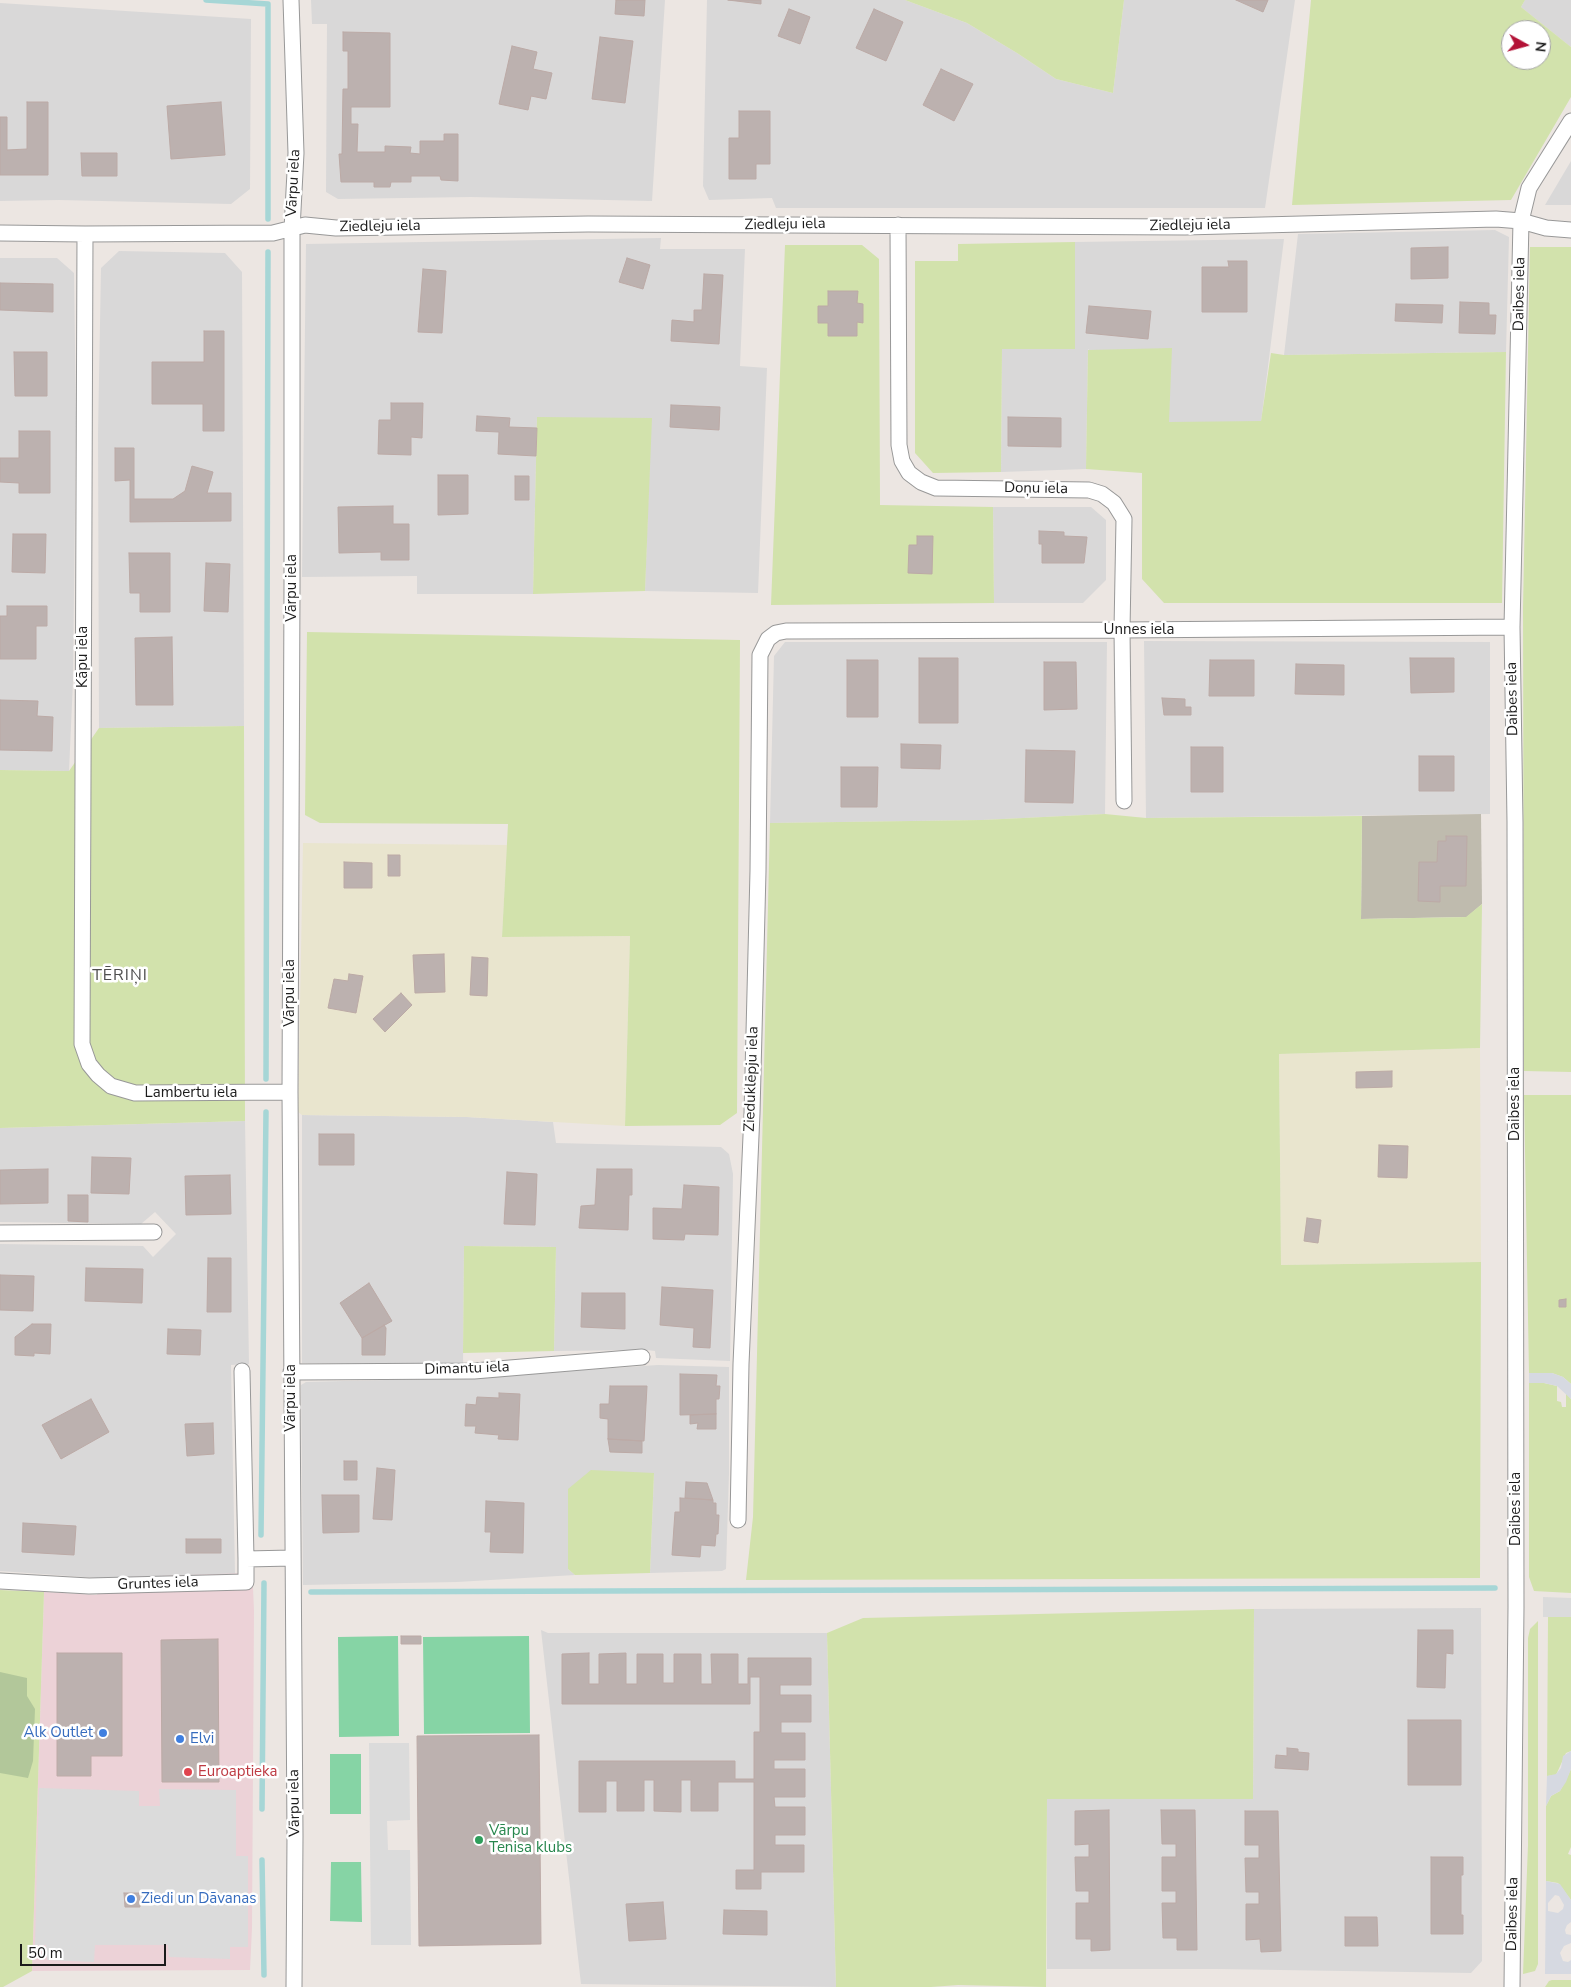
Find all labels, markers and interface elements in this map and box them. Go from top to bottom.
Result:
north arrow [1501,20,1551,70]
text: N [1530,40,1550,53]
street label: Vārpu iela [283,149,305,217]
street label: Ziedleju iela [744,215,826,235]
street label: Ziedleju iela [1149,216,1231,236]
street label: Ziedleju iela [339,217,421,237]
street label: Daibes iela [1510,257,1530,331]
street label: Doņu iela [1004,479,1068,499]
street label: Vārpu iela [283,554,301,622]
street label: Unnes iela [1104,621,1174,639]
street label: Kāpu iela [74,626,92,688]
street label: Daibes iela [1503,662,1523,736]
street label: Vārpu iela [281,959,299,1027]
district label: TĒRIŅI [91,966,149,986]
street label: Zieduklēpju iela [741,1026,763,1132]
street label: Daibes iela [1506,1067,1524,1141]
street label: Lambertu iela [145,1084,237,1102]
street label: Dimantu iela [424,1359,510,1379]
street label: Vārpu iela [282,1364,300,1432]
street label: Daibes iela [1507,1472,1525,1546]
street label: Gruntes iela [117,1574,199,1594]
place label: Alk Outlet [24,1724,93,1742]
marker: Alk Outlet [97,1727,109,1739]
place label: Elvi [190,1730,214,1748]
marker: Elvi [174,1733,186,1745]
place label: Euroaptieka [198,1763,277,1781]
marker: Euroaptieka [182,1766,194,1778]
street label: Vārpu iela [285,1769,305,1837]
place label: Vārpu Tenisa klubs [489,1822,572,1857]
marker: Vārpu Tenisa klubs [473,1834,485,1846]
street label: Daibes iela [1503,1877,1523,1951]
place label: Ziedi un Dāvanas [141,1890,256,1908]
marker: Ziedi un Dāvanas [125,1893,137,1905]
scale bar [22,1934,169,1966]
text: 50 m [28,1943,63,1963]

